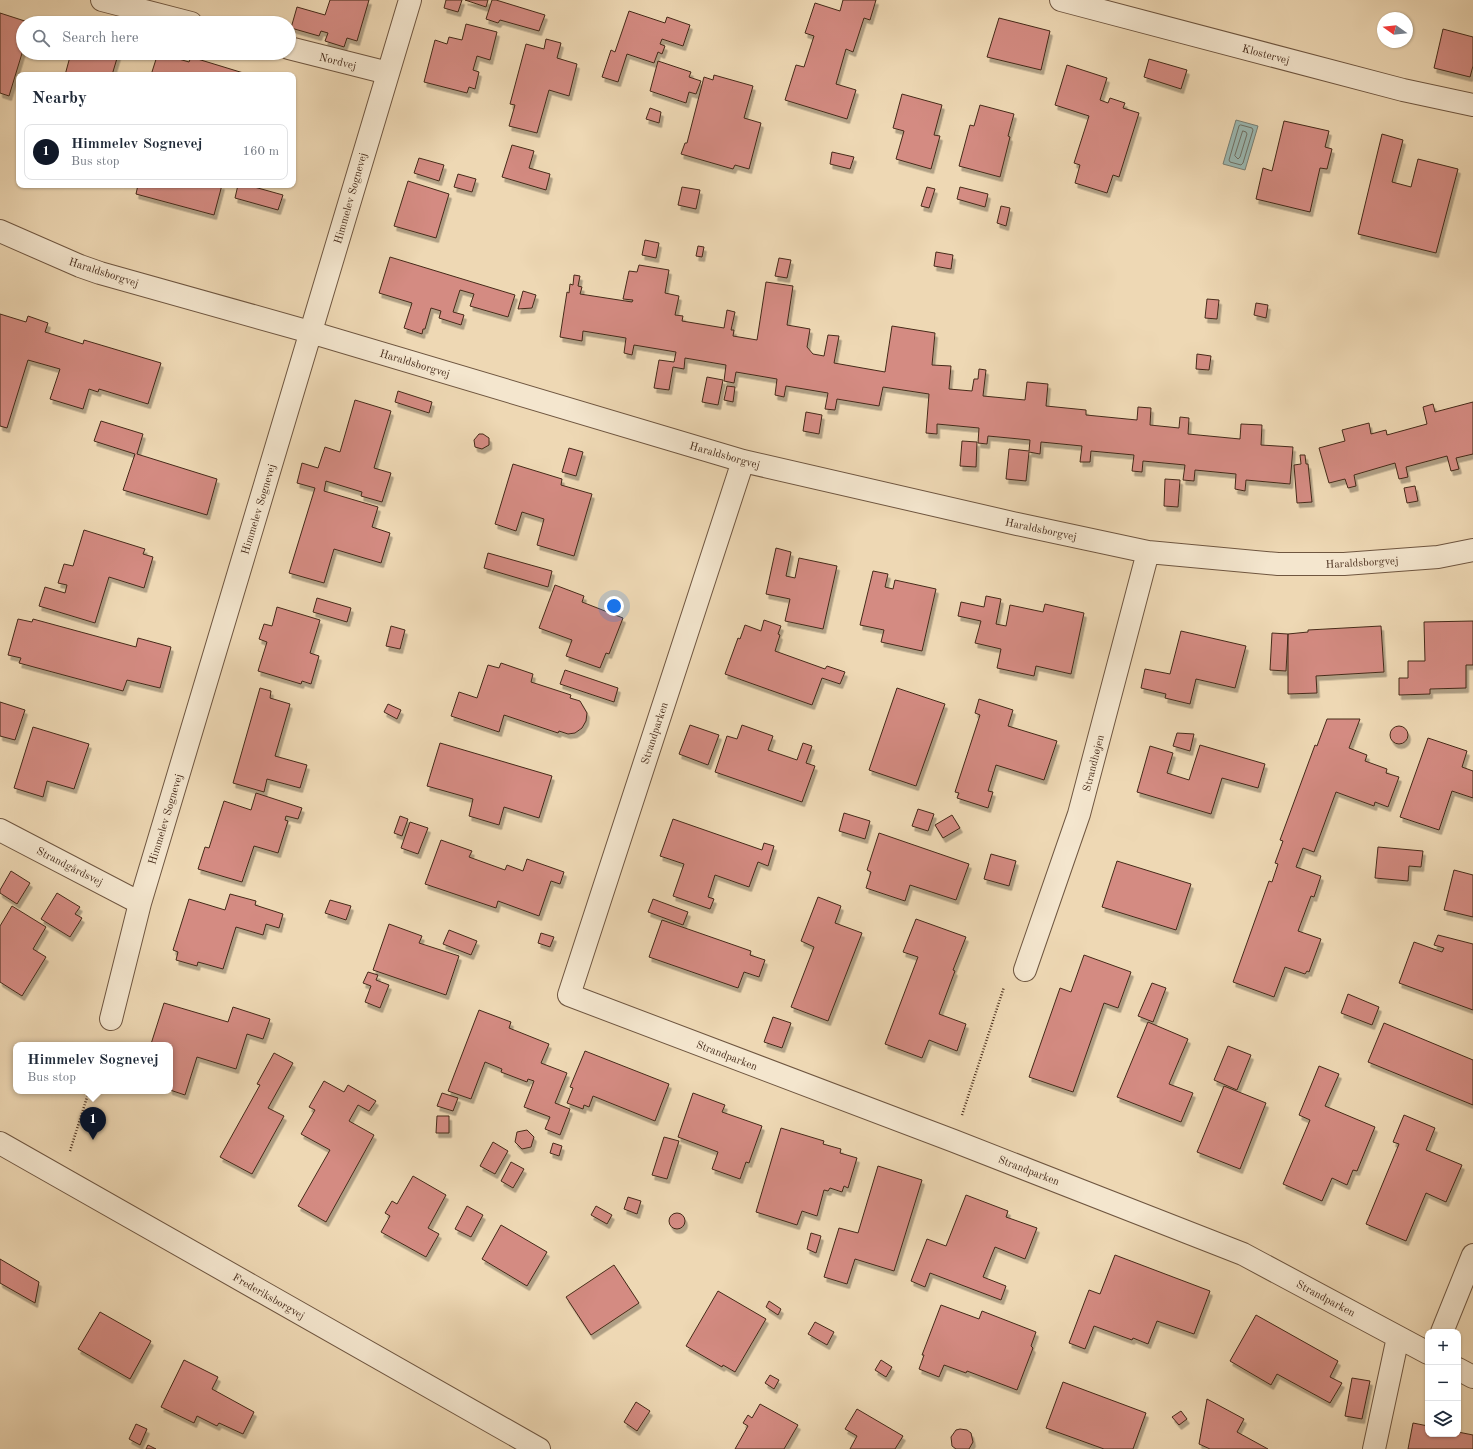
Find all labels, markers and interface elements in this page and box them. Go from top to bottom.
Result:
north arrow [1377,12,1413,48]
search box [16,16,296,60]
icon: search [30,27,52,49]
text: Search here [62,31,139,46]
street label: Klostervej [1241,44,1291,67]
street label: Nordvej [318,53,357,72]
text: Nearby [32,90,87,107]
text: Himmelev Sognevej [71,137,202,152]
text: 1 [42,145,50,158]
text: 160 m [242,145,279,158]
street label: Himmelev Sognevej [333,152,370,245]
text: Bus stop [71,155,120,168]
street label: Haraldsborgvej [67,257,140,290]
street label: Haraldsborgvej [378,349,451,380]
street label: Haraldsborgvej [688,441,761,472]
street label: Himmelev Sognevej [240,463,278,556]
street label: Haraldsborgvej [1004,518,1078,543]
street label: Haraldsborgvej [1325,556,1399,571]
your location [604,596,624,616]
street label: Strandparken [640,701,671,766]
street label: Strandhøjen [1082,734,1107,793]
street label: Himmelev Sognevej [147,773,185,866]
street label: Strandgårdsvej [34,846,104,889]
street label: Strandparken [694,1040,759,1073]
popup [13,1042,173,1094]
text: Himmelev Sognevej [27,1053,159,1068]
text: Bus stop [27,1071,76,1084]
pin: 1 [80,1107,106,1140]
street label: Strandparken [996,1155,1061,1188]
street label: Frederiksborgvej [230,1272,306,1322]
street label: Strandparken [1294,1279,1356,1319]
map controls [1425,1329,1461,1437]
button: + [1425,1329,1461,1365]
button: − [1425,1365,1461,1401]
button: layers [1425,1401,1461,1437]

